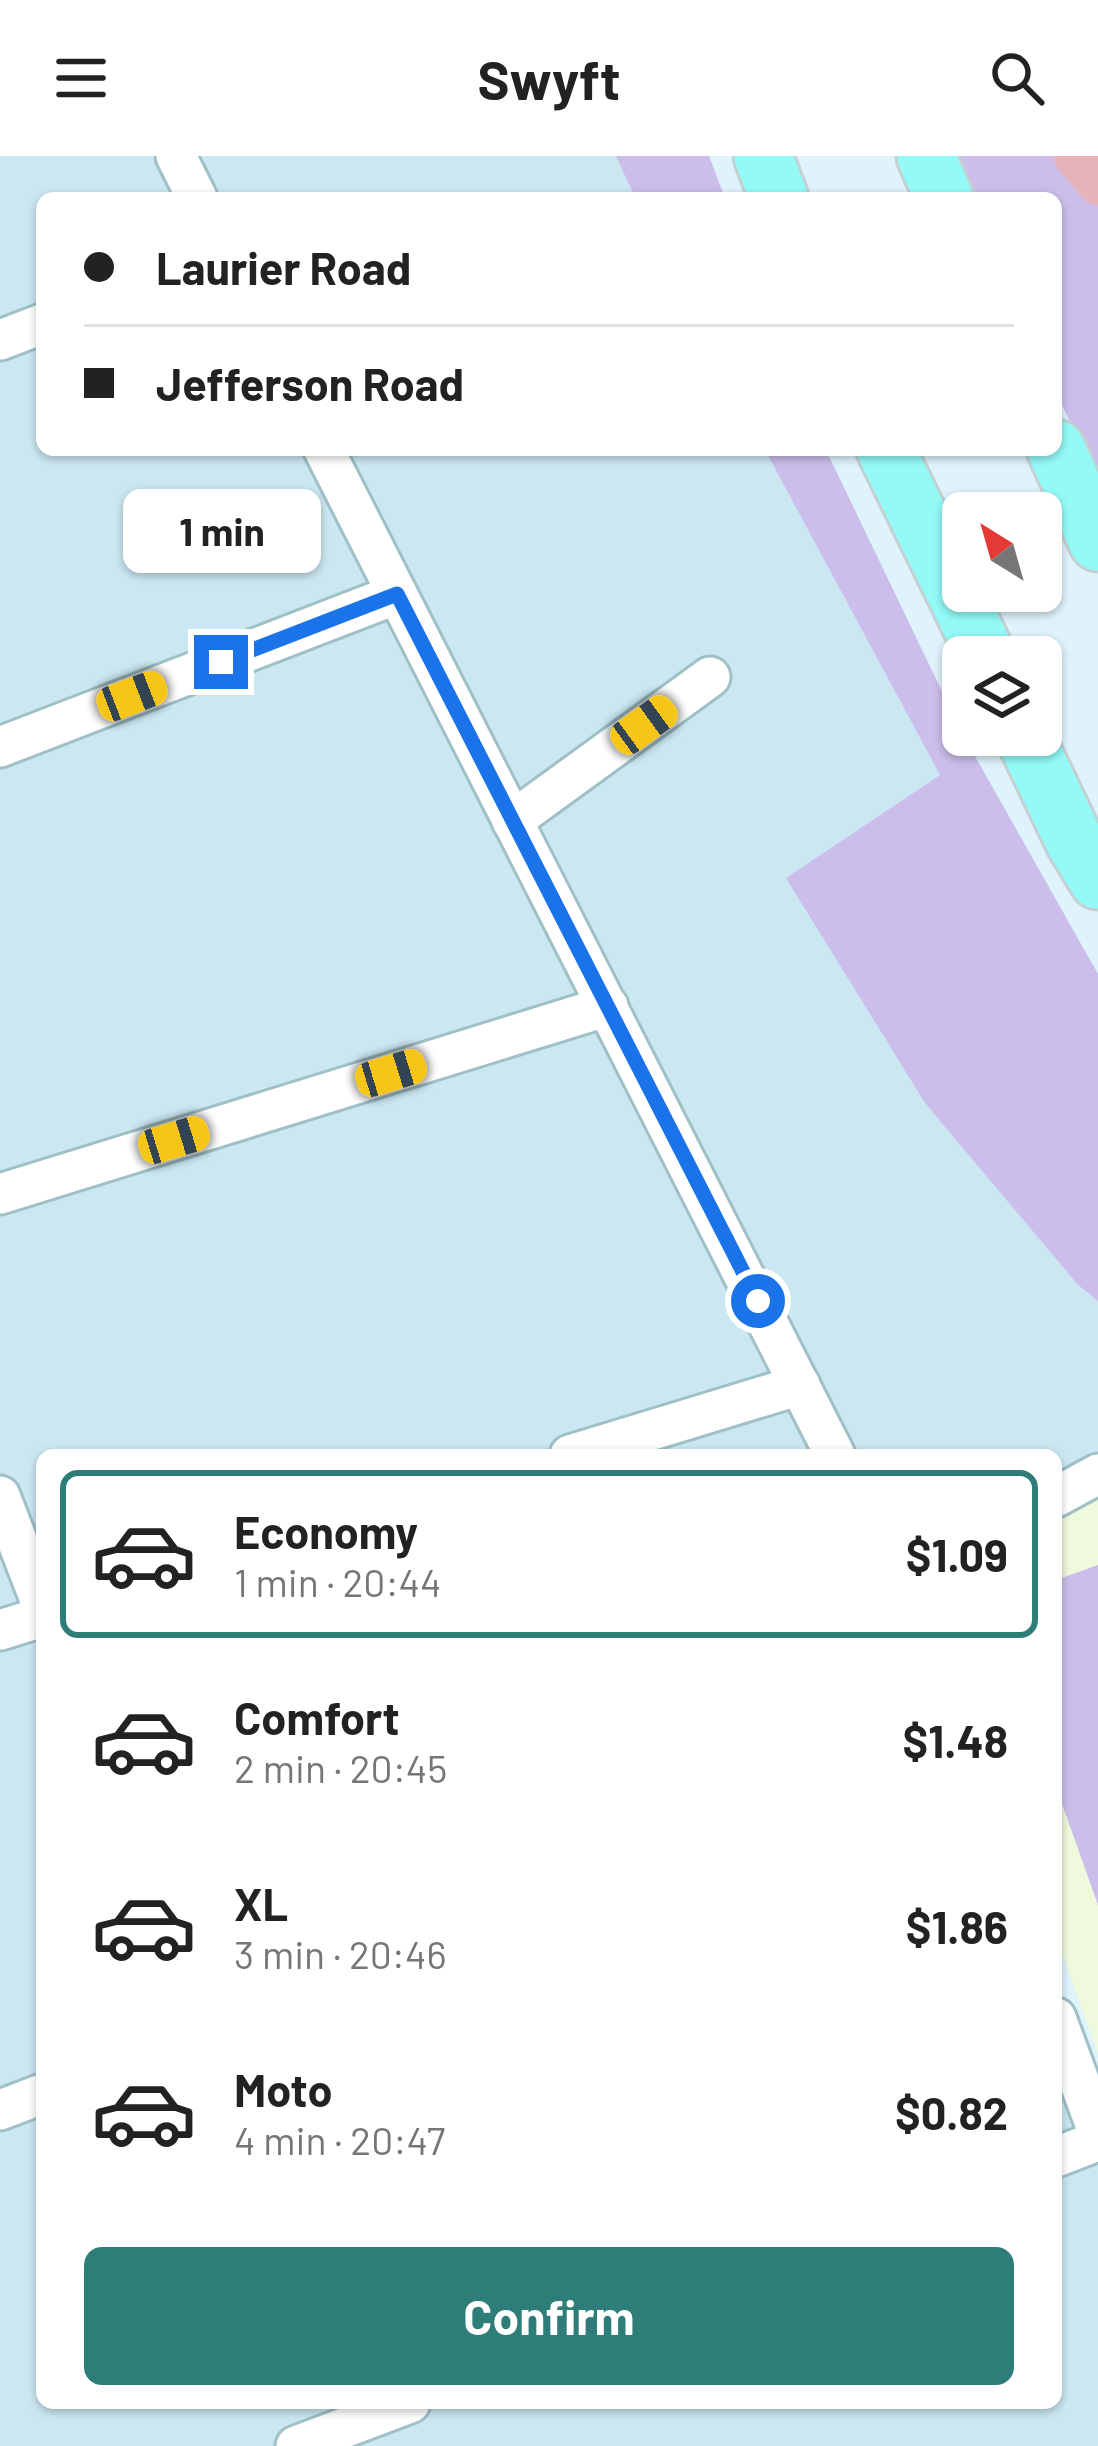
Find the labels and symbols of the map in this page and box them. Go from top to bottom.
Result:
callout: 1 min [122,488,320,572]
north arrow [942,492,1062,612]
route end [194,635,248,689]
car [92,666,172,726]
car [604,689,684,761]
car [351,1045,431,1101]
car [134,1112,214,1168]
route start [731,1274,785,1328]

